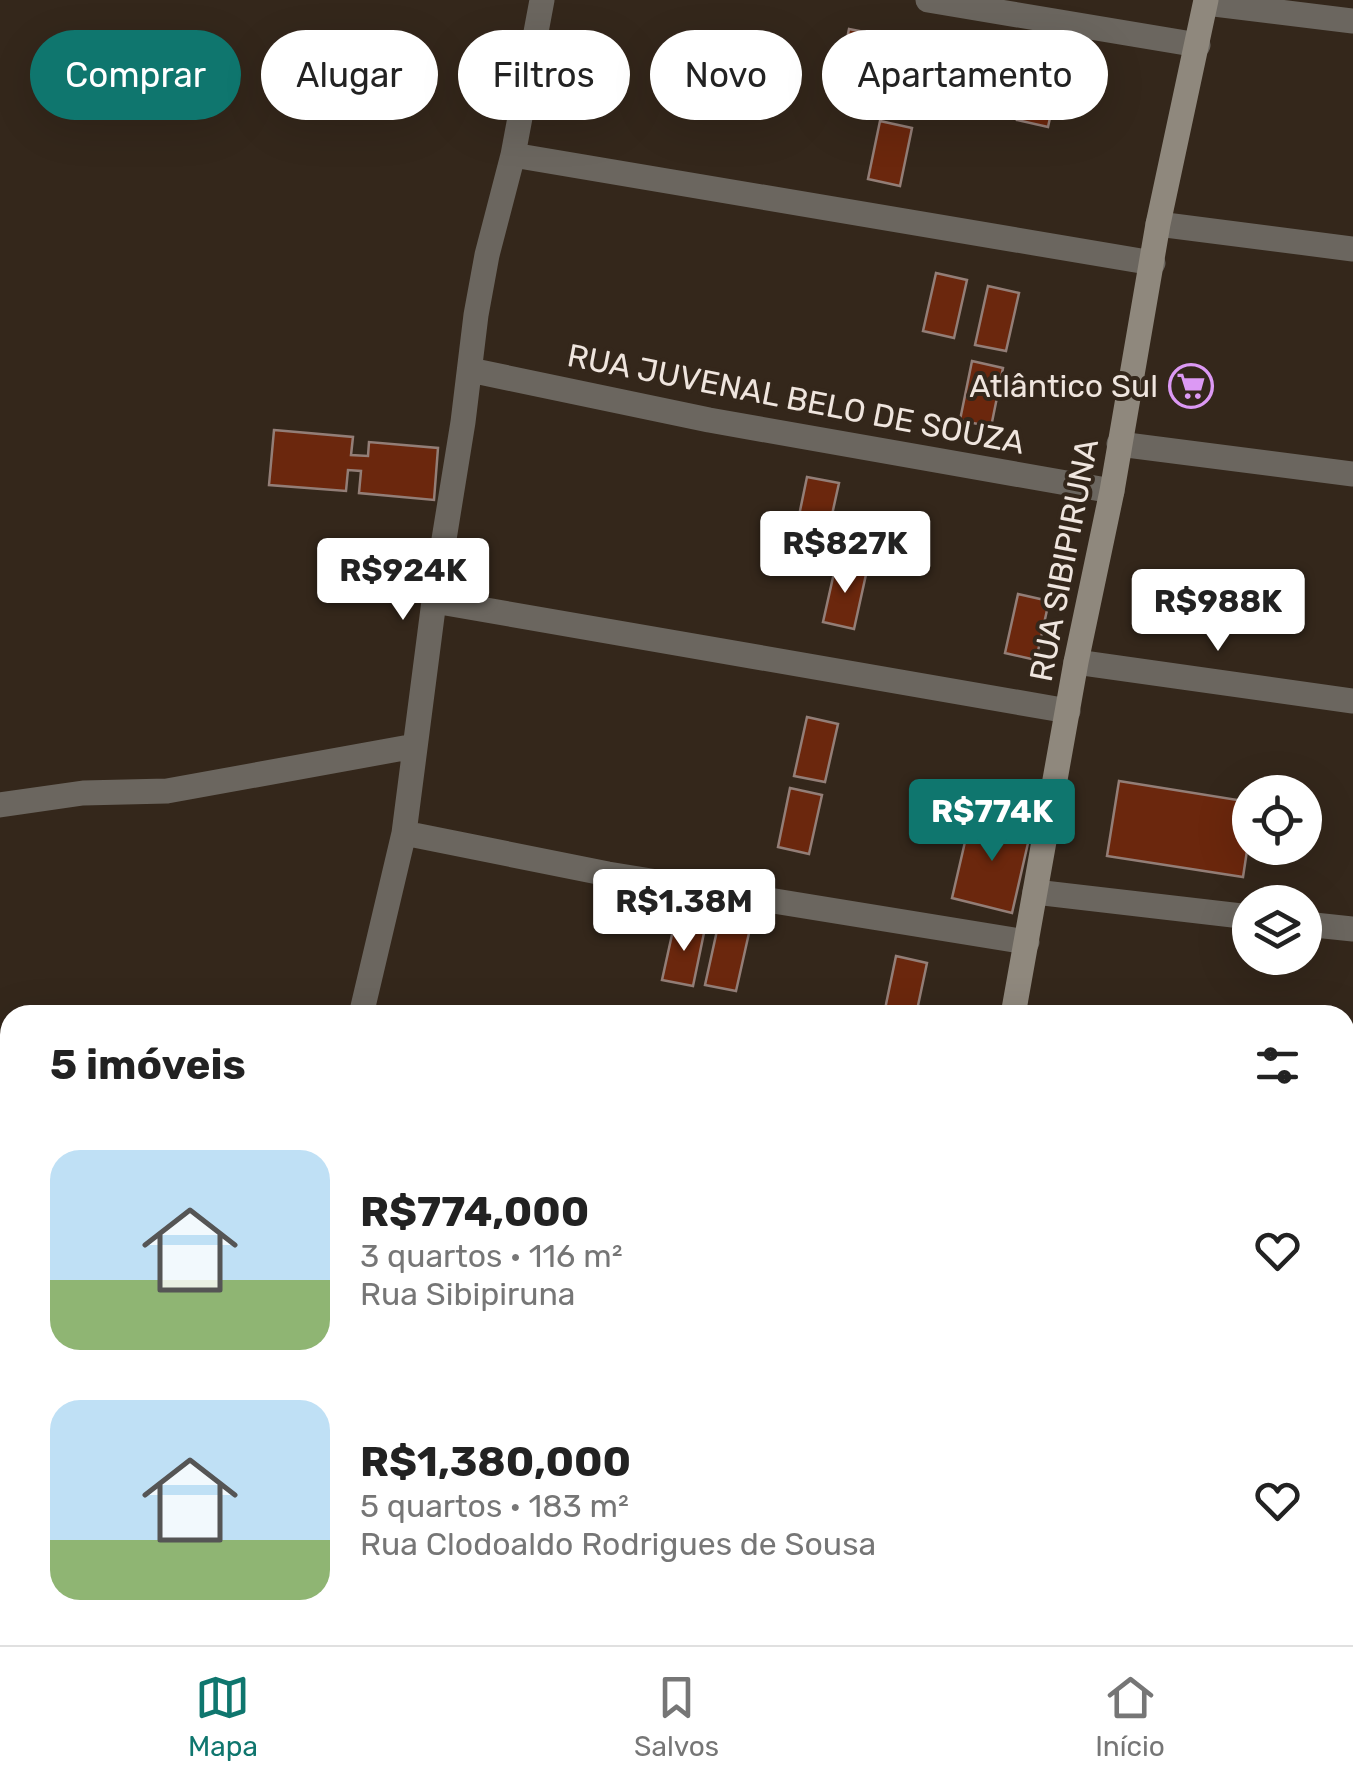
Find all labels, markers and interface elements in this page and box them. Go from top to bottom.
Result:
chip: Comprar [30,30,241,120]
chip: Alugar [261,30,438,120]
chip: Filtros [458,30,630,120]
chip: Novo [650,30,802,120]
chip: Apartamento [822,30,1108,120]
street label: RUA JUVENAL BELO DE SOUZA [564,336,1028,462]
supermarket icon: Atlântico Sul [1168,363,1214,409]
place label: Atlântico Sul [969,367,1158,405]
street label: RUA SIBIPIRUNA [1022,435,1106,685]
pin: R$827K [764,511,926,596]
text: R$827K [782,524,908,562]
pin: R$924K [322,538,484,623]
text: R$924K [339,551,467,589]
pin: R$988K [1137,569,1299,654]
text: R$988K [1154,582,1282,620]
map controls [1232,775,1322,975]
button: locate [1232,775,1322,865]
pin: R$774K [911,779,1073,864]
text: R$774K [931,792,1053,830]
pin: R$1.38M [592,869,776,954]
text: R$1.38M [615,882,753,920]
button: layers [1232,885,1322,975]
icon: filters [1250,1038,1305,1093]
text: 5 imóveis [50,1040,246,1090]
text: R$774,000 [360,1187,589,1237]
icon: home [130,1190,250,1310]
icon: heart [1250,1223,1305,1278]
text: 3 quartos · 116 m² [360,1237,623,1275]
text: Rua Sibipiruna [360,1275,575,1313]
text: R$1,380,000 [360,1437,631,1487]
icon: home [130,1440,250,1560]
icon: heart [1250,1473,1305,1528]
text: 5 quartos · 183 m² [360,1487,629,1525]
text: Rua Clodoaldo Rodrigues de Sousa [360,1525,876,1563]
tab: Mapa [188,1670,258,1763]
tab: Salvos [634,1670,719,1763]
tab: Início [1095,1670,1165,1763]

